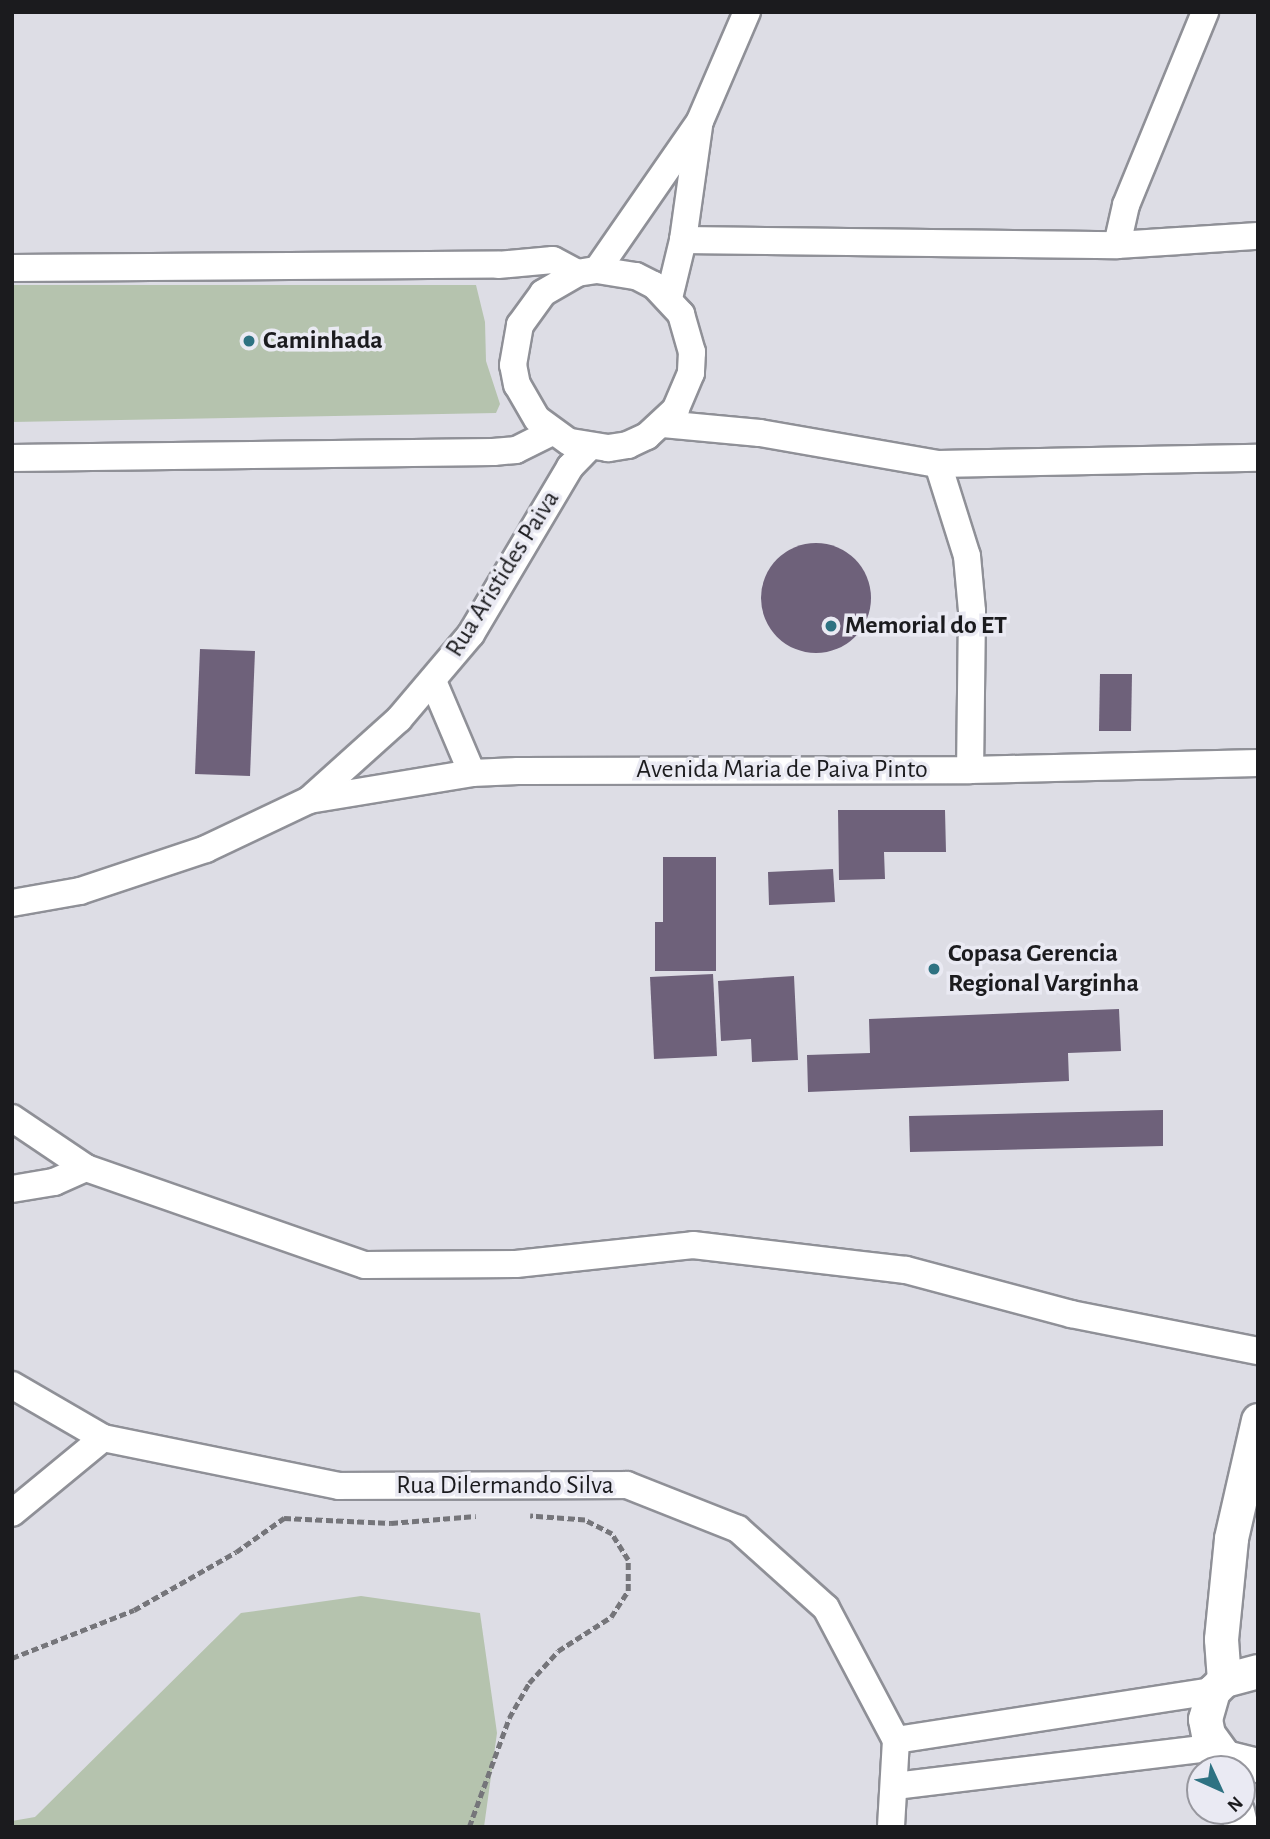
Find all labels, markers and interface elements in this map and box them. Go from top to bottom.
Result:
place label: Caminhada [263,325,383,357]
marker: Caminhada [241,333,257,349]
street label: Rua Aristides Paiva [439,485,567,663]
place label: Memorial do ET [845,610,1007,642]
marker: Memorial do ET [823,618,839,634]
street label: Avenida Maria de Paiva Pinto [636,754,928,786]
place label: Copasa Gerencia Regional Varginha [948,938,1139,1000]
marker: Copasa Gerencia Regional Varginha [926,961,942,977]
street label: Rua Dilermando Silva [396,1470,614,1502]
north arrow [1186,1755,1256,1825]
text: N [1223,1792,1246,1815]

